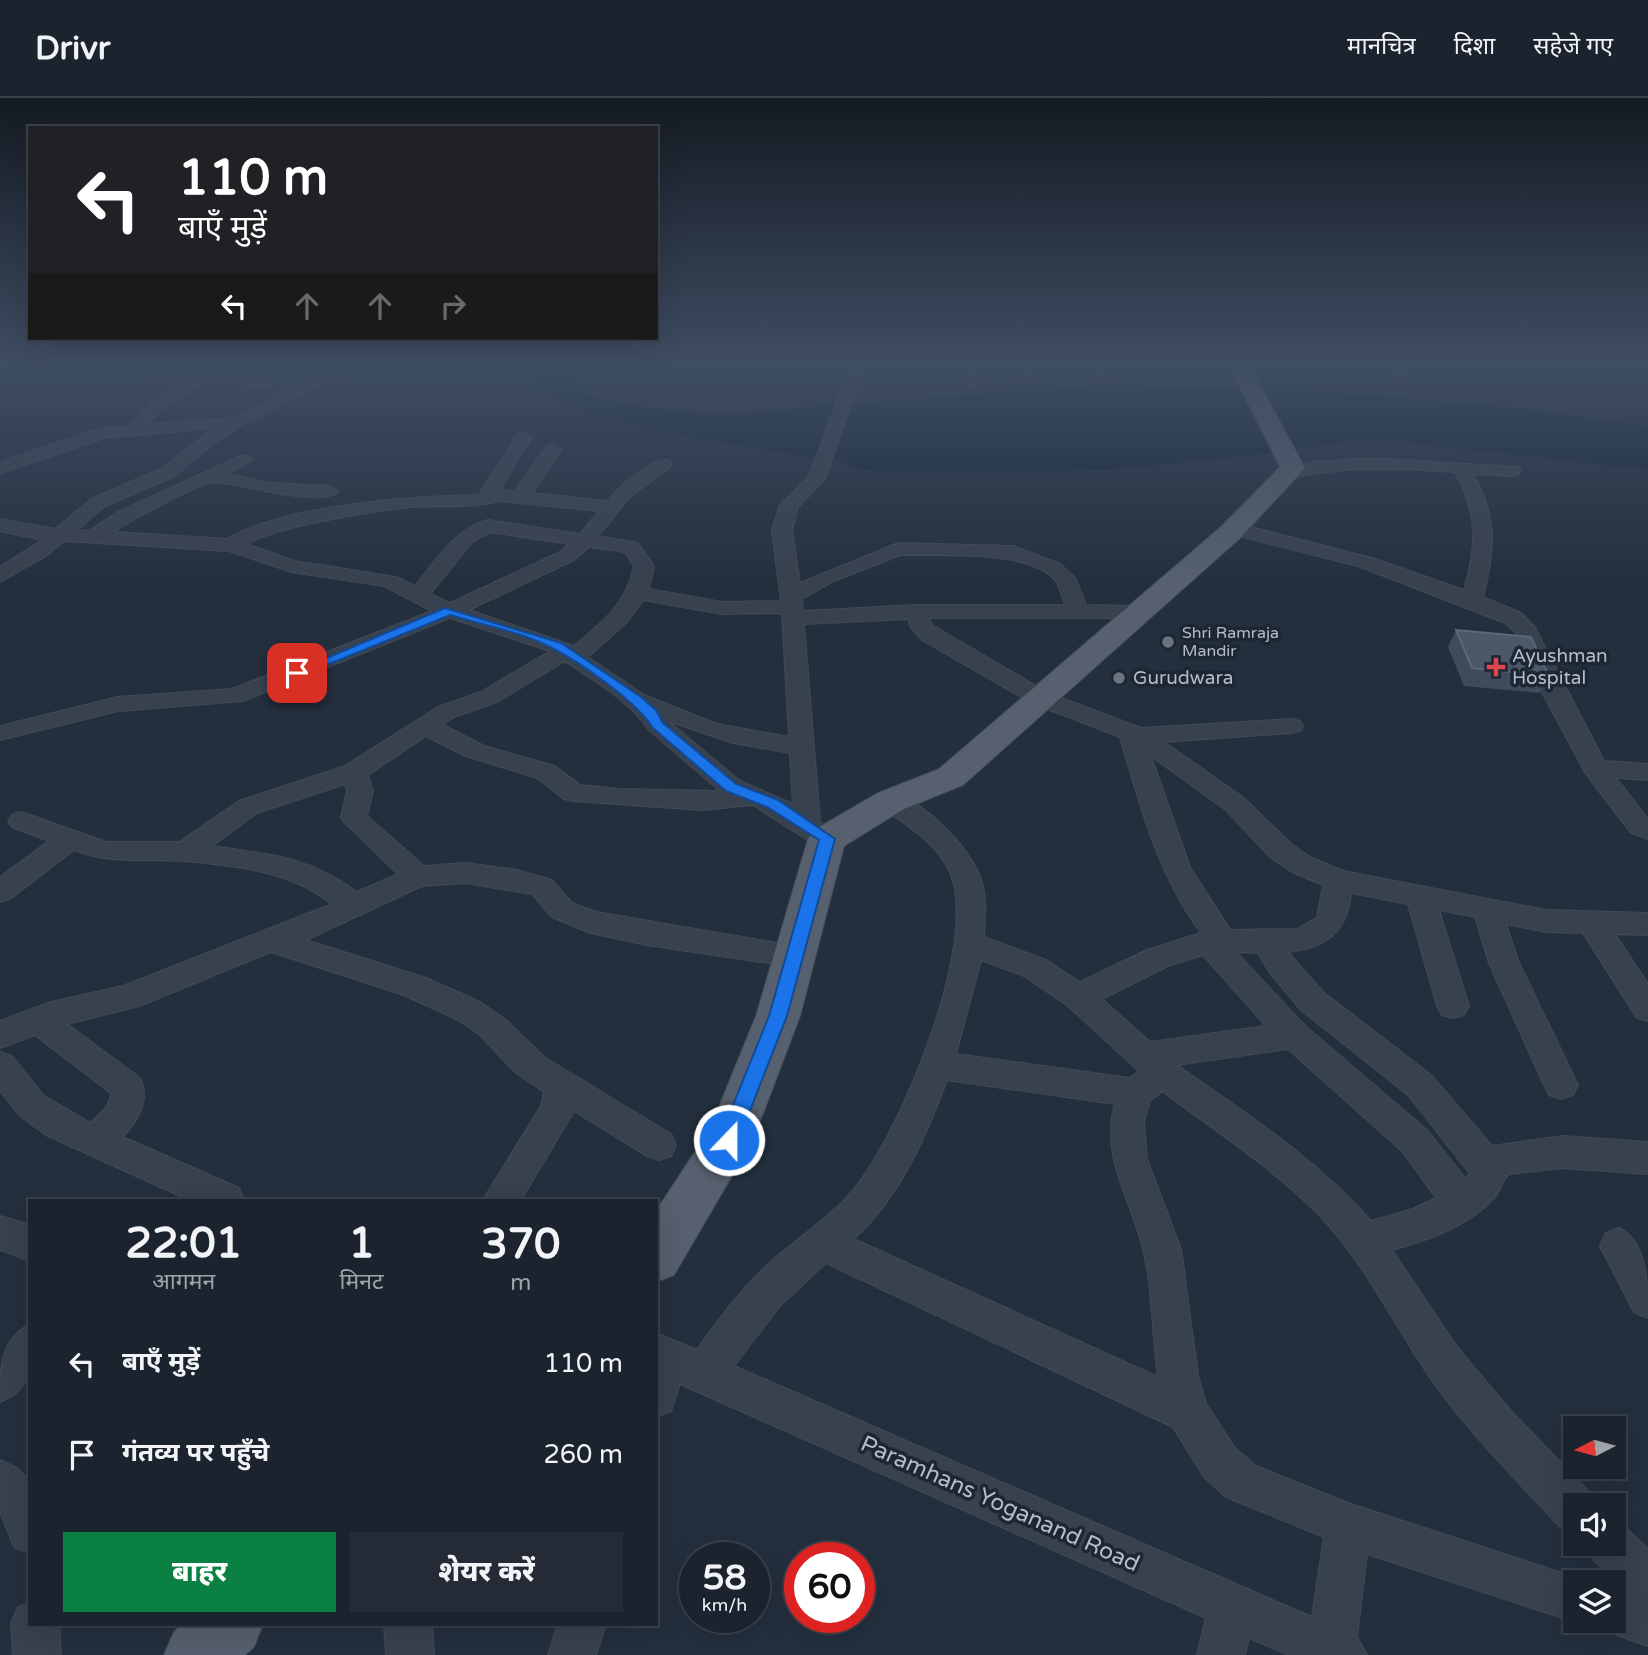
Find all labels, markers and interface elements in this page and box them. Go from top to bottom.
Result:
text: Drivr [35,29,110,68]
text: मानचित्र [1347,32,1416,61]
text: दिशा [1454,32,1495,61]
text: सहेजे गए [1533,32,1613,61]
text: 110 m [178,149,328,208]
icon: left [63,154,154,245]
text: बाएँ मुड़ें [178,209,267,247]
icon: left [215,287,253,325]
icon: ahead [288,287,326,325]
icon: ahead [361,287,399,325]
icon: right [434,287,472,325]
place label: Shri Ramraja Mandir [1182,623,1279,661]
marker: Shri Ramraja Mandir [1160,634,1176,650]
pin [267,643,327,703]
place label: Ayushman Hospital [1512,645,1608,689]
icon: arrive [278,654,316,692]
marker: Ayushman Hospital [1486,657,1506,677]
place label: Gurudwara [1133,667,1233,689]
marker: Gurudwara [1111,670,1127,686]
position arrow [692,1103,766,1177]
text: 22:01 [126,1218,242,1269]
text: 1 [348,1218,375,1269]
text: 370 [481,1219,560,1270]
text: आगमन [152,1268,215,1296]
text: मिनट [340,1268,384,1296]
text: m [510,1269,531,1297]
icon: left [63,1345,101,1383]
text: बाएँ मुड़ें [122,1346,200,1377]
text: 110 m [543,1348,623,1379]
north arrow [1563,1416,1626,1479]
map controls [1563,1416,1626,1633]
street label: Paramhans Yoganand Road [856,1430,1144,1578]
icon: arrive [63,1436,101,1474]
text: गंतव्य पर पहुँचे [122,1437,269,1468]
text: 260 m [543,1439,623,1470]
button: sound [1563,1493,1626,1556]
button: बाहर [63,1532,336,1612]
button: शेयर करें [350,1532,623,1612]
speed limit sign: 60 [784,1542,875,1633]
text: 58 [703,1557,746,1599]
button: layers [1563,1570,1626,1633]
text: km/h [702,1594,747,1616]

